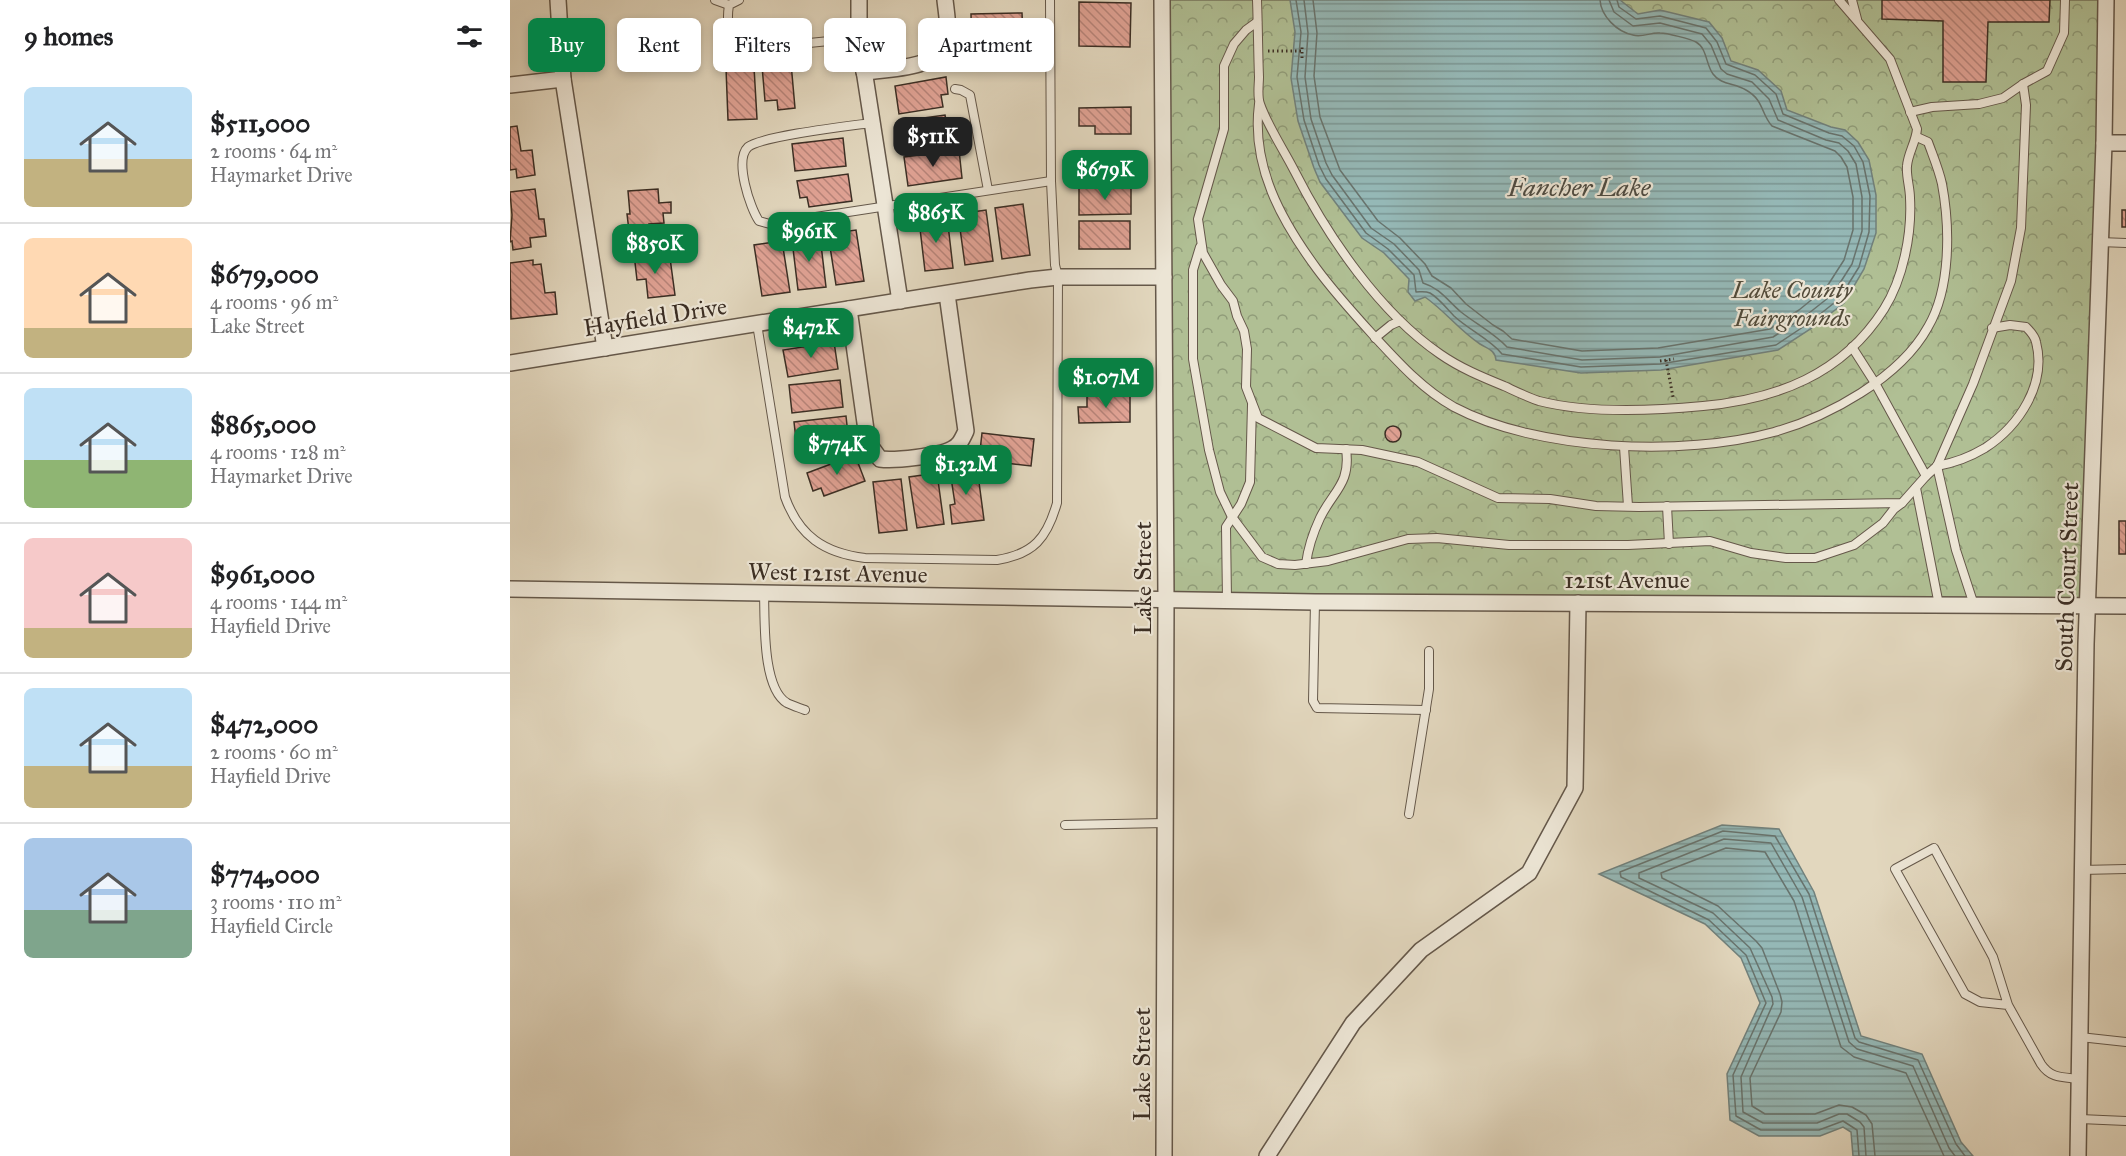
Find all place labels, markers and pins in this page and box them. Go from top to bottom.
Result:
pin: $511K [891,117,975,168]
pin: $679K [1063,150,1147,201]
pin: $865K [894,193,978,244]
pin: $961K [767,212,851,263]
pin: $850K [613,224,697,275]
pin: $472K [769,308,853,359]
pin: $1.07M [1057,358,1155,409]
pin: $774K [795,425,879,476]
pin: $1.32M [917,445,1015,496]

